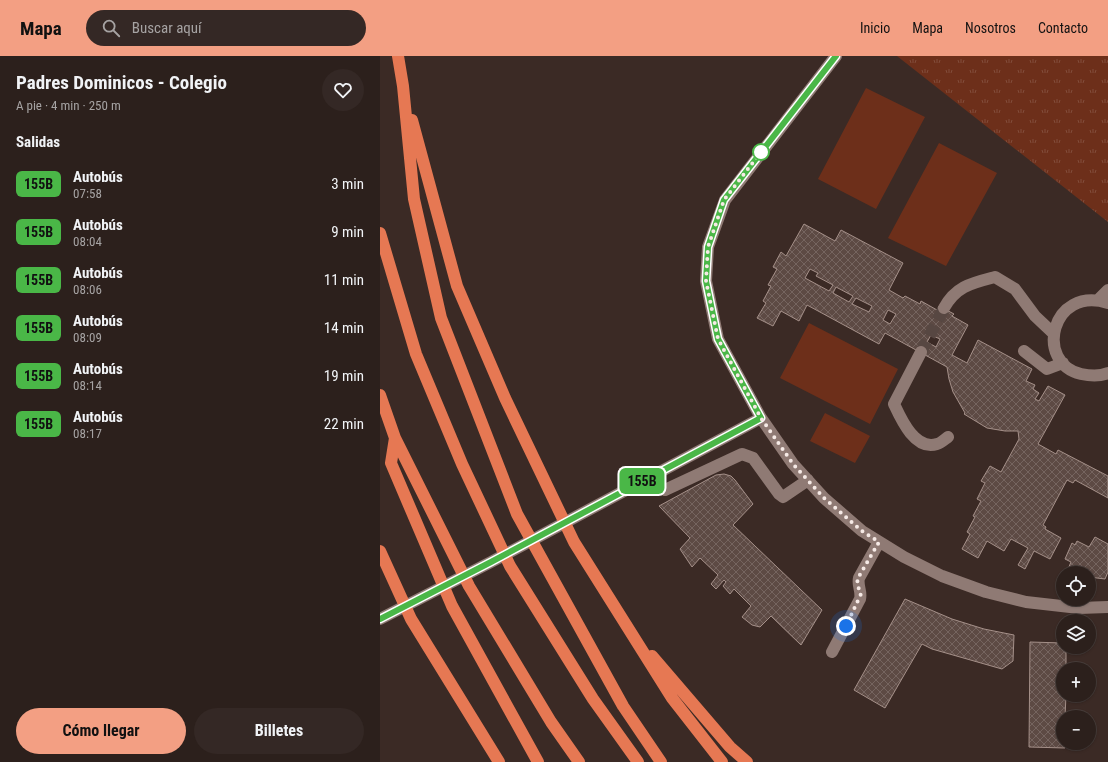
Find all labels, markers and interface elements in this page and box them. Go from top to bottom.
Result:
search box [86,10,366,46]
text: Mapa [20,17,62,40]
icon: search [100,17,122,39]
text: Buscar aquí [132,19,202,37]
text: Inicio [860,20,890,36]
text: Mapa [912,20,943,36]
text: Nosotros [965,20,1016,36]
text: Contacto [1038,20,1088,36]
button: heart [322,69,364,111]
text: Padres Dominicos - Colegio [16,71,227,94]
text: A pie · 4 min · 250 m [16,98,121,113]
text: Salidas [16,133,60,151]
unlabelled marker [752,143,770,161]
text: Autobús [73,168,123,186]
text: 3 min [331,175,364,193]
text: 155B [24,176,53,192]
text: 07:58 [73,186,102,201]
text: Autobús [73,216,123,234]
text: 9 min [331,223,364,241]
text: 155B [24,224,53,240]
text: 08:04 [73,234,102,249]
text: Autobús [73,264,123,282]
text: 11 min [324,271,364,289]
text: 155B [24,272,53,288]
text: 08:06 [73,282,102,297]
text: Autobús [73,312,123,330]
text: 14 min [324,319,364,337]
text: 155B [24,320,53,336]
text: 08:09 [73,330,102,345]
text: Autobús [73,360,123,378]
text: 19 min [324,367,364,385]
text: 155B [24,368,53,384]
text: 08:14 [73,378,102,393]
text: Autobús [73,408,123,426]
text: 22 min [324,415,364,433]
text: 155B [24,416,53,432]
text: 08:17 [73,426,102,441]
line badge: 155B [614,468,670,494]
text: 155B [627,473,657,489]
map controls [1056,566,1096,750]
button: locate [1056,566,1096,606]
button: layers [1056,614,1096,654]
your location [836,616,856,636]
button: + [1056,662,1096,702]
button: Cómo llegar [16,708,186,754]
button: Billetes [194,708,364,754]
button: − [1056,710,1096,750]

